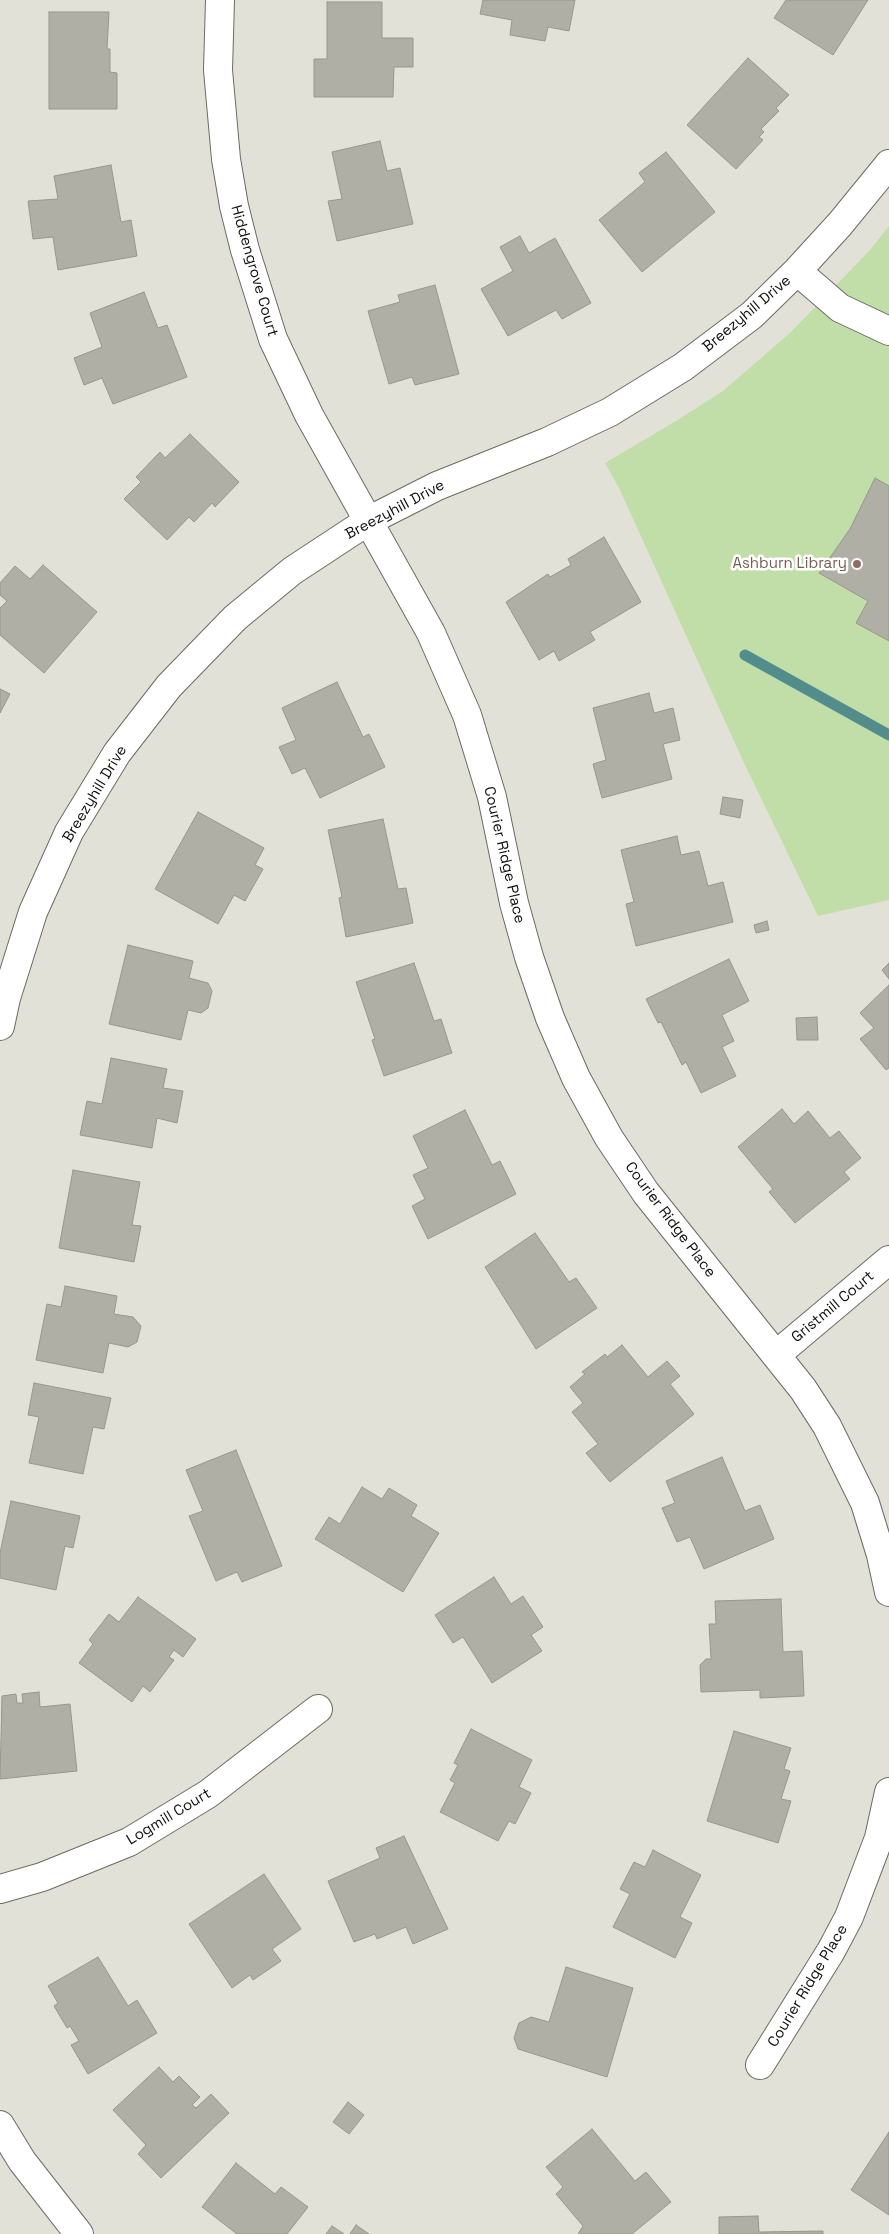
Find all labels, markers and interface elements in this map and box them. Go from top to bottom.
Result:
street label: Hiddengrove Court [227,203,281,339]
street label: Breezyhill Drive [699,272,795,356]
street label: Breezyhill Drive [342,476,448,544]
place label: Ashburn Library [733,555,847,573]
marker: Ashburn Library [851,558,863,570]
street label: Breezyhill Drive [59,742,131,846]
street label: Courier Ridge Place [479,785,529,925]
street label: Courier Ridge Place [621,1159,719,1281]
street label: Gristmill Court [788,1267,878,1347]
street label: Logmill Court [123,1785,215,1849]
street label: Courier Ridge Place [764,1921,852,2051]

